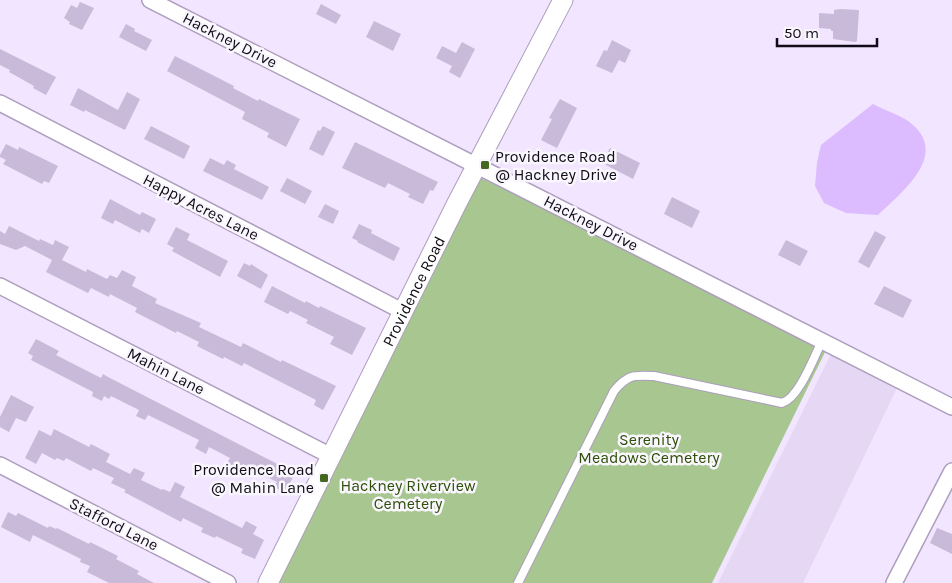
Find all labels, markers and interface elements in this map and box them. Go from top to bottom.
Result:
street label: Hackney Drive [180,8,280,72]
scale bar [777,15,877,47]
text: 50 m [784,24,819,42]
place label: Providence Road @ Hackney Drive [495,147,617,184]
marker: Providence Road @ Hackney Drive [479,159,491,171]
street label: Happy Acres Lane [140,170,262,244]
street label: Hackney Drive [541,191,641,255]
street label: Providence Road [378,233,449,349]
street label: Mahin Lane [124,343,208,399]
park label: Serenity Meadows Cemetery [578,430,720,467]
place label: Providence Road @ Mahin Lane [193,460,314,497]
marker: Providence Road @ Mahin Lane [318,472,330,484]
park label: Hackney Riverview Cemetery [340,476,476,513]
street label: Stafford Lane [66,493,162,555]

